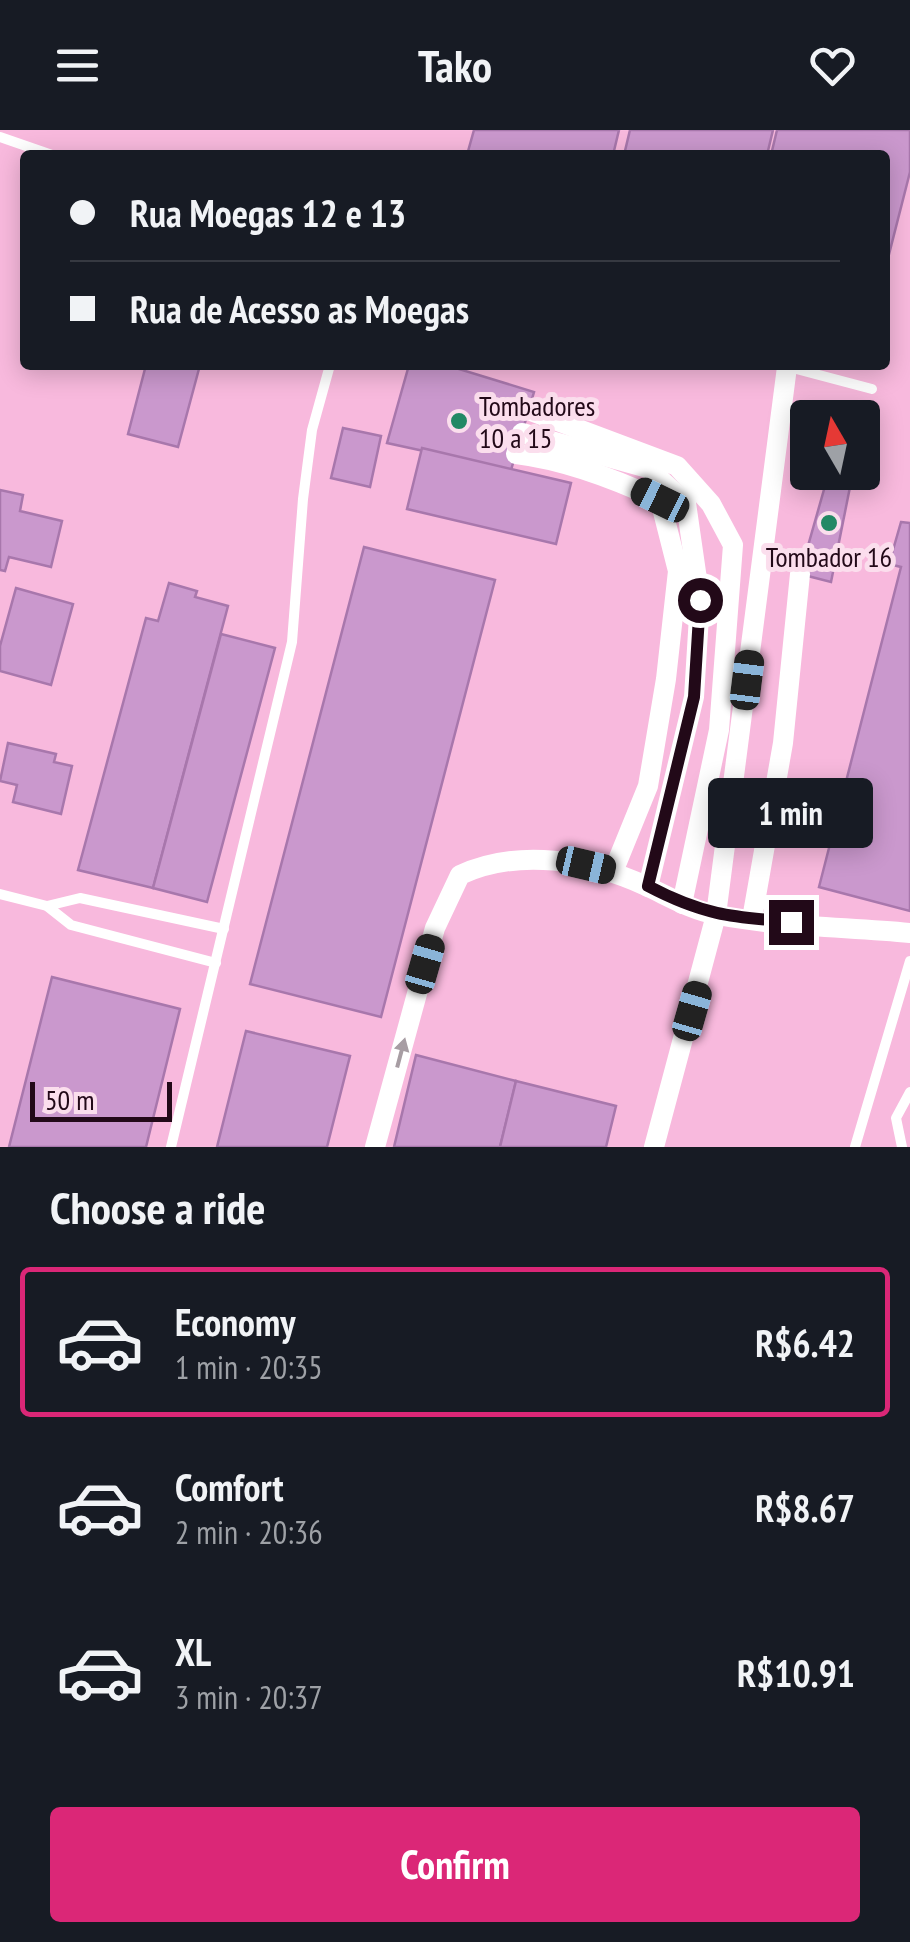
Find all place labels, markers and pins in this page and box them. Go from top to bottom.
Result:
place label: Tombadores 10 a 15 [479,387,595,456]
marker: Tombadores 10 a 15 [448,410,470,432]
marker: Tombador 16 [818,512,840,534]
place label: Tombador 16 [766,538,892,575]

